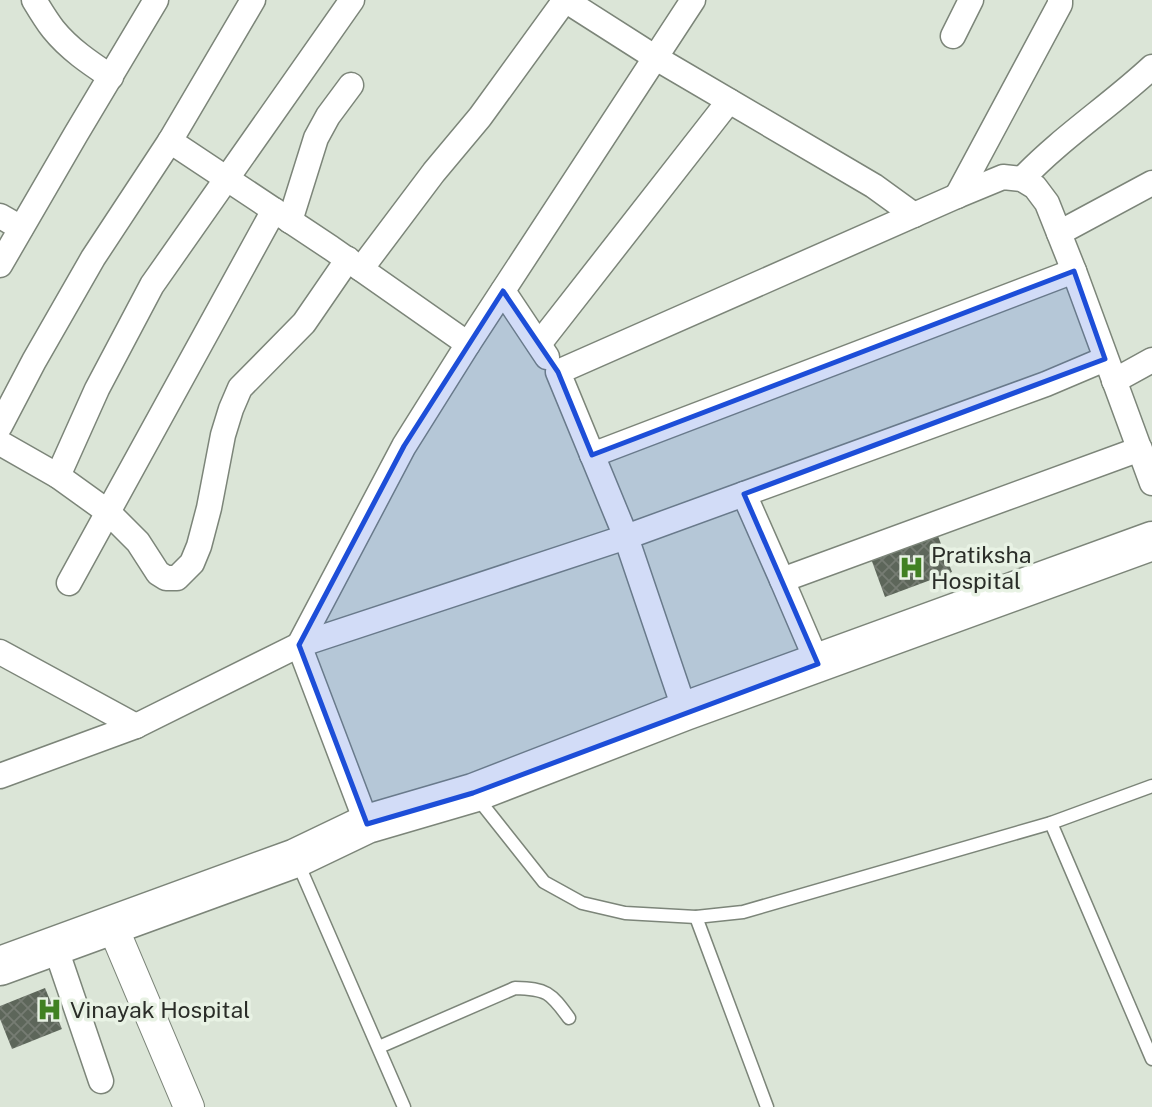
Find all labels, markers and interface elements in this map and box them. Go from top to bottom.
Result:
place label: Pratiksha Hospital [931,541,1031,594]
hospital icon: Pratiksha Hospital [897,553,925,581]
hospital icon: Vinayak Hospital [36,995,64,1023]
place label: Vinayak Hospital [70,996,250,1023]

